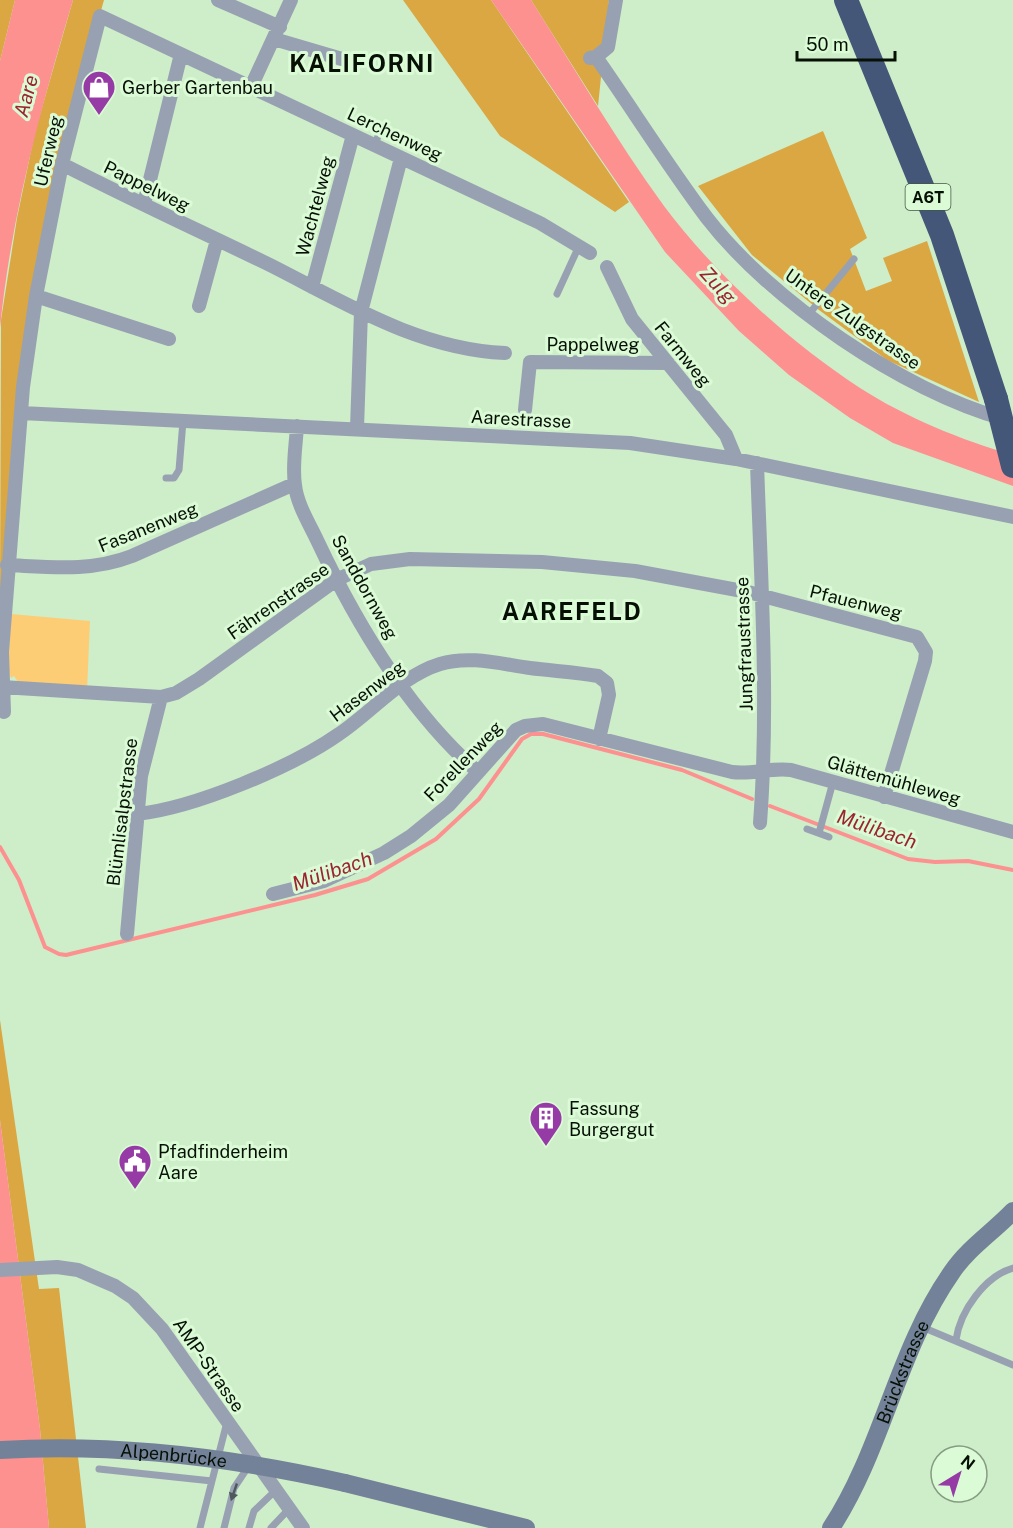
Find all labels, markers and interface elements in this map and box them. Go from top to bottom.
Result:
scale bar [797,24,894,62]
text: 50 m [806,34,849,55]
district label: KALIFORNI [289,49,435,77]
shop icon: Gerber Gartenbau [81,69,117,116]
water label: Aare [9,72,43,120]
place label: Gerber Gartenbau [122,77,273,98]
street label: Lerchenweg [344,103,446,165]
street label: Uferweg [30,113,66,189]
street label: Wachtelweg [291,153,339,259]
street label: Pappelweg [101,156,193,216]
road number: A6T [906,184,950,210]
water label: Zulg [695,261,741,309]
street label: Untere Zulgstrasse [781,264,925,374]
street label: Farmweg [650,317,716,391]
street label: Pappelweg [546,334,640,355]
street label: Aarestrasse [470,406,572,432]
street label: Fasanenweg [95,498,201,556]
street label: Sanddornweg [328,531,402,643]
street label: Fährenstrasse [223,558,333,644]
street label: Jungfraustrasse [731,576,757,712]
street label: Pfauenweg [808,580,904,624]
district label: AAREFELD [502,597,642,625]
street label: Hasenweg [325,656,409,726]
street label: Forellenweg [420,717,506,805]
street label: Blümlisalpstrasse [102,737,142,887]
street label: Glättemühleweg [825,751,963,809]
water label: Mülibach [834,804,920,854]
water label: Mülibach [289,846,375,896]
place label: Fassung Burgergut [569,1098,655,1140]
building icon: Fassung Burgergut [528,1100,564,1147]
place label: Pfadfinderheim Aare [158,1141,288,1183]
public building icon: Pfadfinderheim Aare [117,1143,153,1190]
street label: AMP-Strasse [169,1314,249,1416]
street label: Brückstrasse [872,1316,933,1427]
street label: Alpenbrücke [120,1439,228,1471]
north arrow [929,1444,989,1504]
text: N [957,1451,979,1474]
one-way arrow [229,1483,238,1501]

